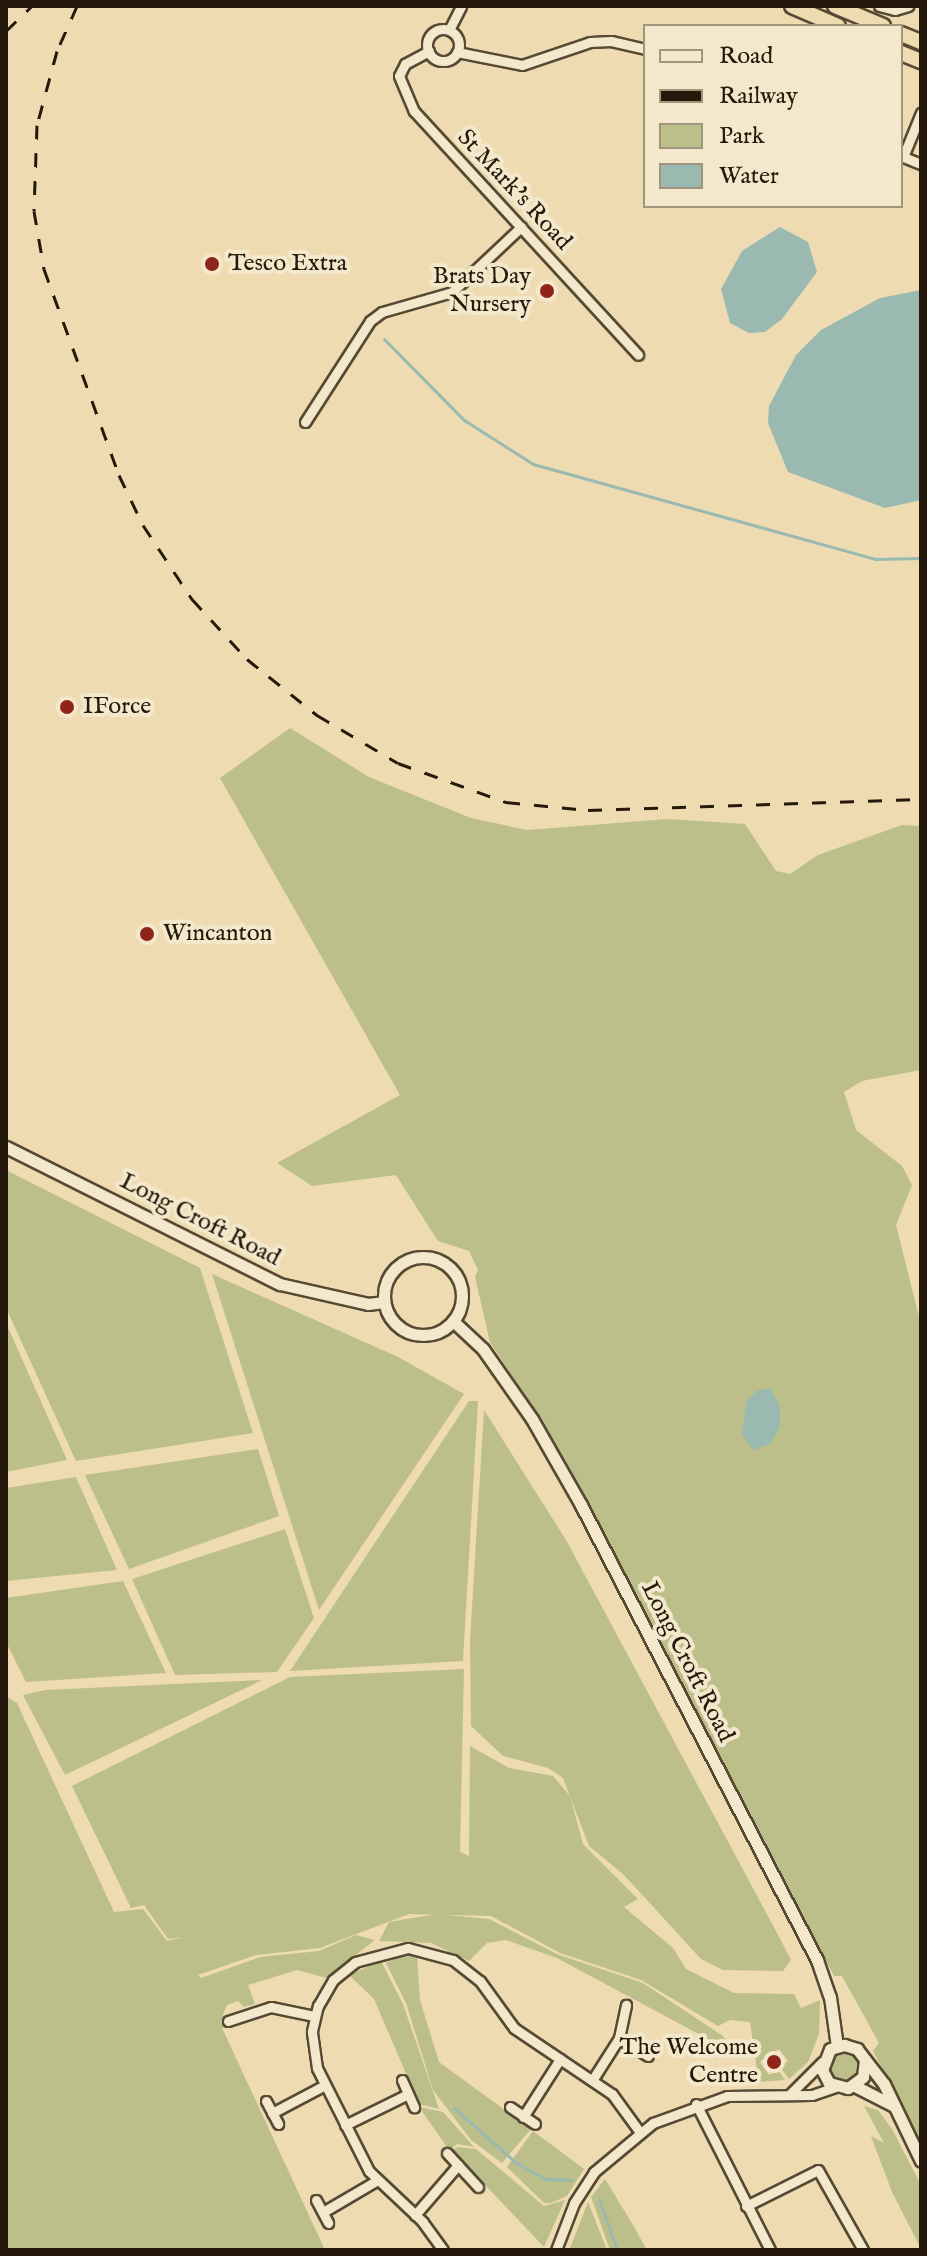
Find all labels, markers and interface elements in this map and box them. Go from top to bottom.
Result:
legend [643,24,903,208]
text: Road [719,41,773,72]
text: Railway [719,81,798,112]
text: Park [719,121,765,152]
street label: St Mark's Road [451,124,577,256]
text: Water [719,161,779,192]
place label: Tesco Extra [228,250,347,278]
marker: Tesco Extra [203,255,221,273]
place label: Brats Day Nursery [433,263,531,319]
marker: Brats Day Nursery [538,282,556,300]
place label: IForce [83,693,151,721]
marker: IForce [58,698,76,716]
place label: Wincanton [163,920,272,948]
marker: Wincanton [138,925,156,943]
street label: Long Croft Road [115,1167,285,1273]
street label: Long Croft Road [634,1577,740,1747]
place label: The Welcome Centre [620,2034,758,2090]
marker: The Welcome Centre [765,2053,783,2071]

